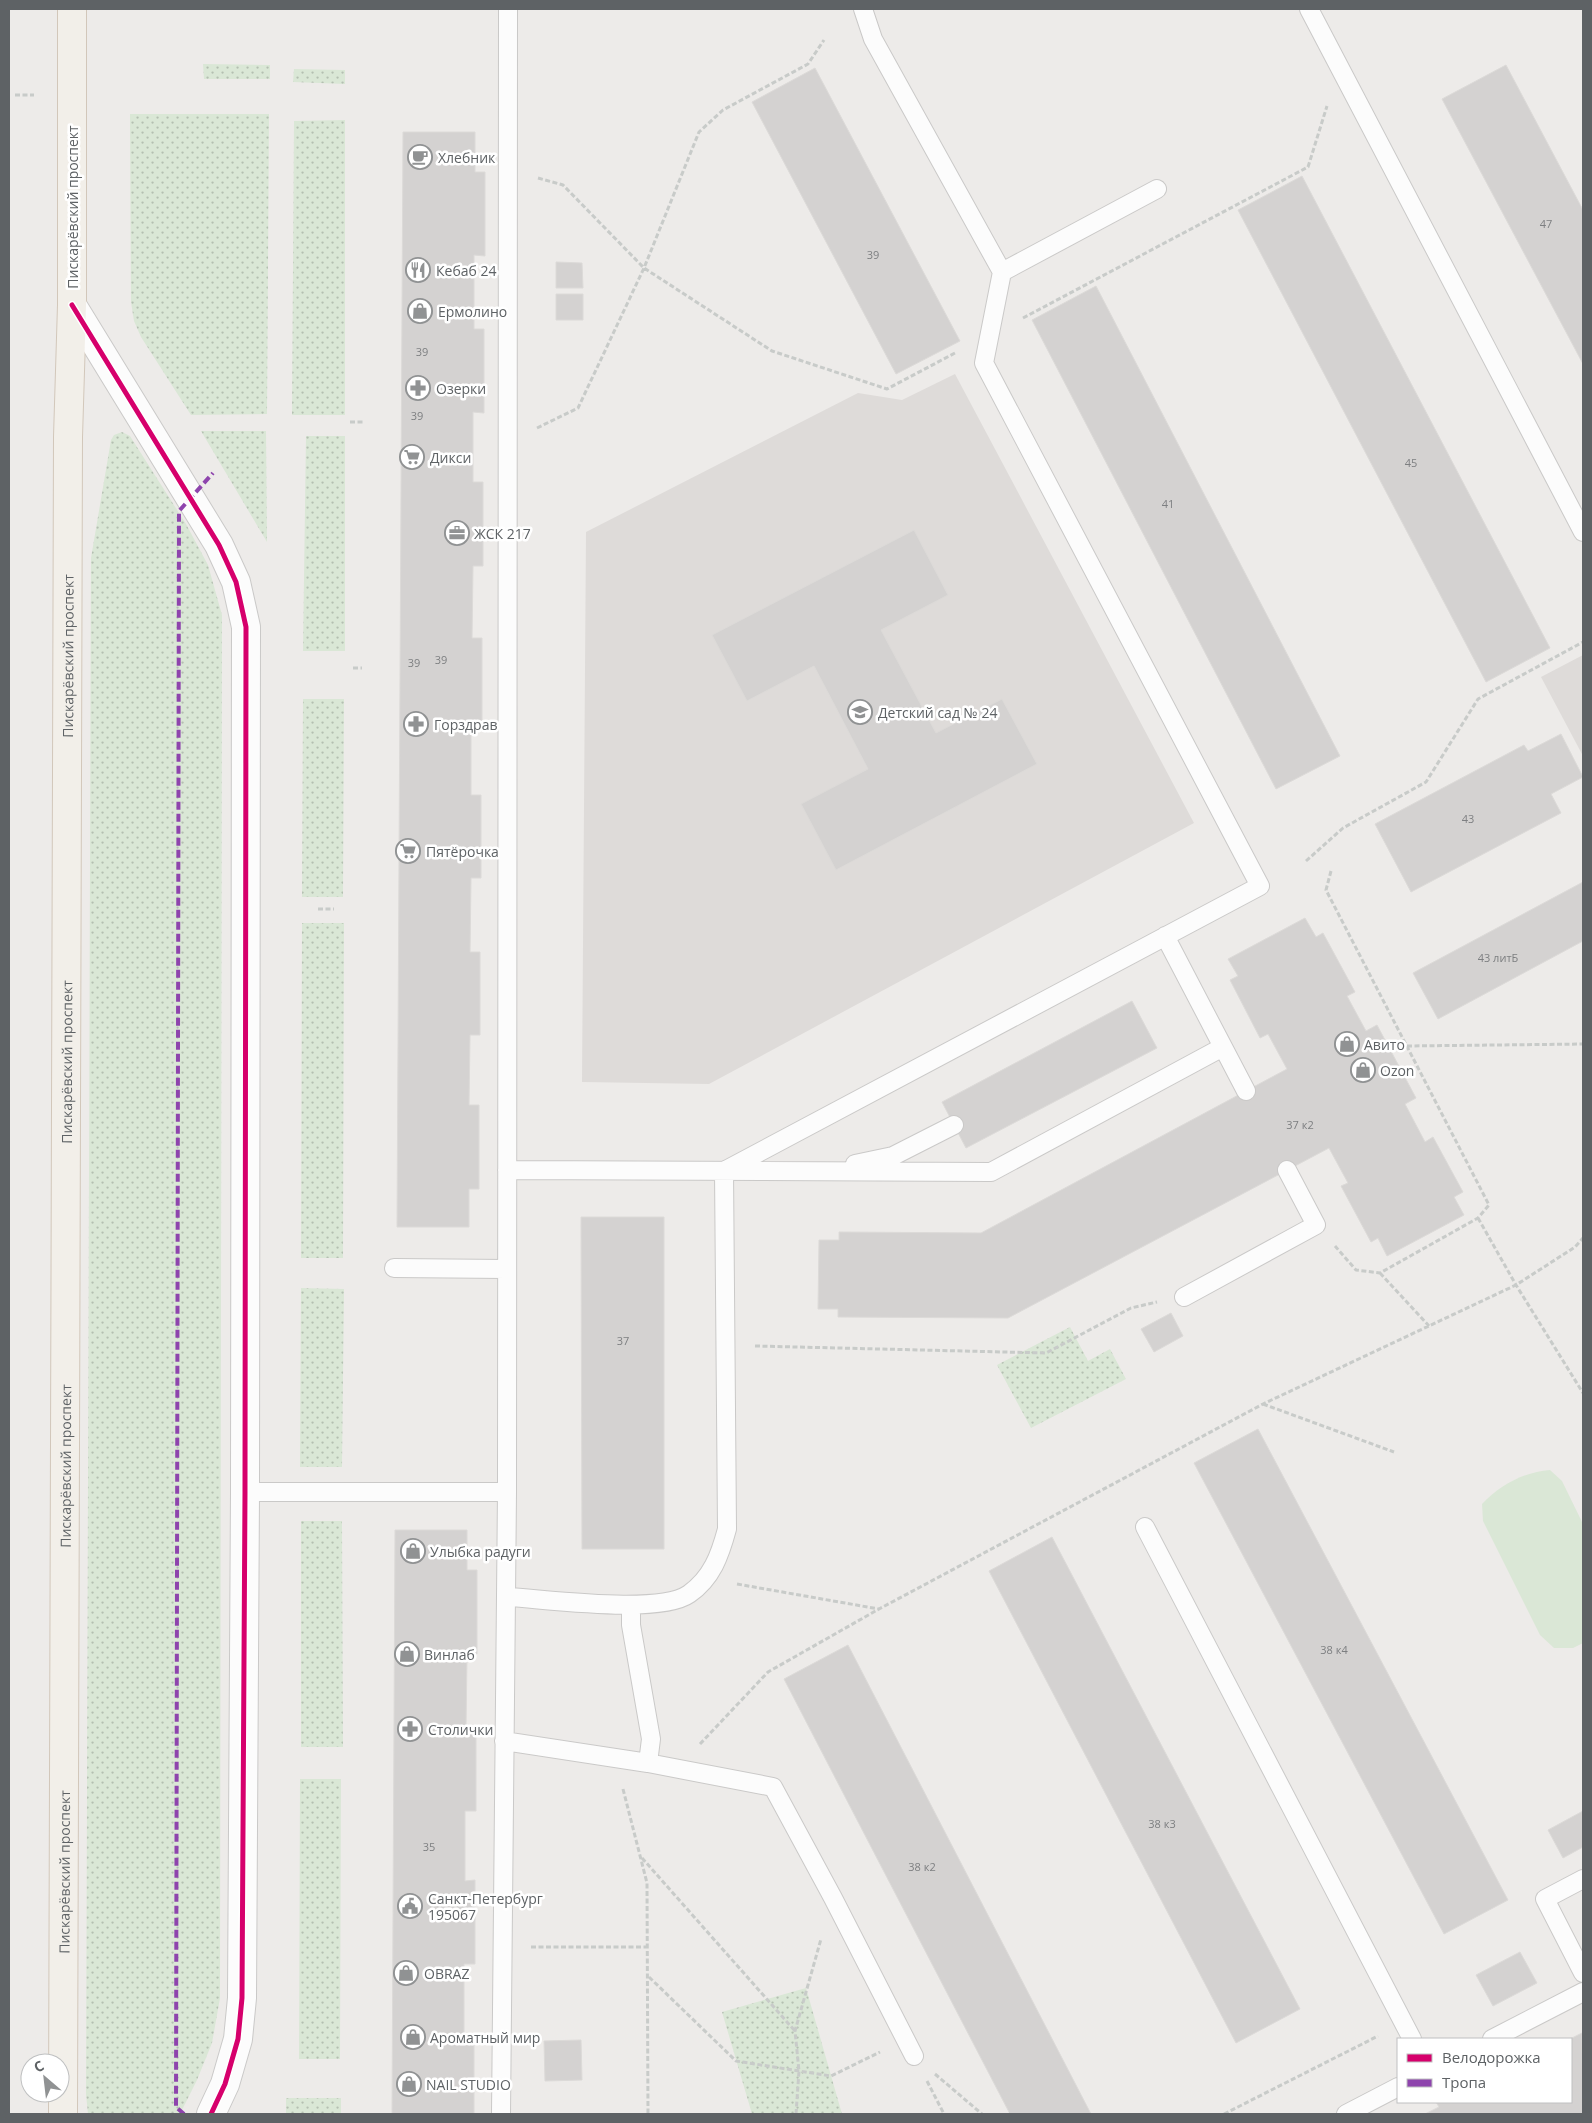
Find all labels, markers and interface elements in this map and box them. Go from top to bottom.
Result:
street label: Пискарёвский проспект [63,125,82,289]
cafe icon: Хлебник [407,144,433,170]
place label: Хлебник [438,148,496,167]
house number: 47 [1540,216,1552,231]
house number: 39 [867,247,879,262]
restaurant icon: Кебаб 24 [405,257,431,283]
place label: Кебаб 24 [436,261,496,280]
shop icon: Ермолино [407,298,433,324]
place label: Ермолино [438,302,507,321]
house number: 39 [416,344,428,359]
pharmacy icon: Озерки [405,375,431,401]
place label: Озерки [436,379,486,398]
house number: 39 [411,408,423,423]
supermarket icon: Дикси [399,444,425,470]
place label: Дикси [430,448,471,467]
house number: 45 [1405,455,1417,470]
house number: 41 [1162,496,1174,511]
office icon: ЖСК 217 [444,520,470,546]
place label: ЖСК 217 [474,524,531,543]
street label: Пискарёвский проспект [58,574,77,738]
house number: 39 [435,652,447,667]
house number: 39 [408,655,420,670]
school or university icon: Детский сад № 24 [847,699,873,725]
place label: Детский сад № 24 [878,703,997,722]
pharmacy icon: Горздрав [403,711,429,737]
place label: Горздрав [434,715,497,734]
house number: 43 [1462,811,1474,826]
supermarket icon: Пятёрочка [395,838,421,864]
place label: Пятёрочка [426,842,499,861]
house number: 43 литБ [1478,950,1519,965]
street label: Пискарёвский проспект [56,980,76,1144]
shop icon: Авито [1334,1031,1360,1057]
place label: Авито [1364,1035,1405,1054]
shop icon: Ozon [1350,1057,1376,1083]
place label: Ozon [1380,1061,1414,1080]
house number: 37 к2 [1286,1117,1314,1132]
house number: 37 [617,1333,629,1348]
street label: Пискарёвский проспект [55,1384,75,1548]
shop icon: Улыбка радуги [400,1538,426,1564]
place label: Улыбка радуги [430,1542,531,1561]
shop icon: Винлаб [394,1641,420,1667]
house number: 38 к4 [1320,1642,1348,1657]
place label: Винлаб [424,1645,475,1664]
pharmacy icon: Столички [397,1716,423,1742]
place label: Столички [428,1720,493,1739]
street label: Пискарёвский проспект [54,1790,73,1954]
house number: 38 к3 [1148,1816,1176,1831]
house number: 35 [423,1839,435,1854]
house number: 38 к2 [908,1859,936,1874]
place label: Санкт-Петербург 195067 [428,1889,543,1924]
public building icon: Санкт-Петербург 195067 [397,1893,423,1919]
shop icon: OBRAZ [393,1960,419,1986]
place label: OBRAZ [424,1964,469,1983]
shop icon: Ароматный мир [400,2024,426,2050]
place label: Ароматный мир [430,2028,540,2047]
legend [1397,2038,1572,2103]
text: Велодорожка [1442,2047,1541,2067]
north arrow [20,2053,70,2103]
text: С [30,2056,47,2077]
shop icon: NAIL STUDIO [396,2071,422,2097]
text: Тропа [1442,2072,1486,2092]
place label: NAIL STUDIO [426,2075,511,2094]

